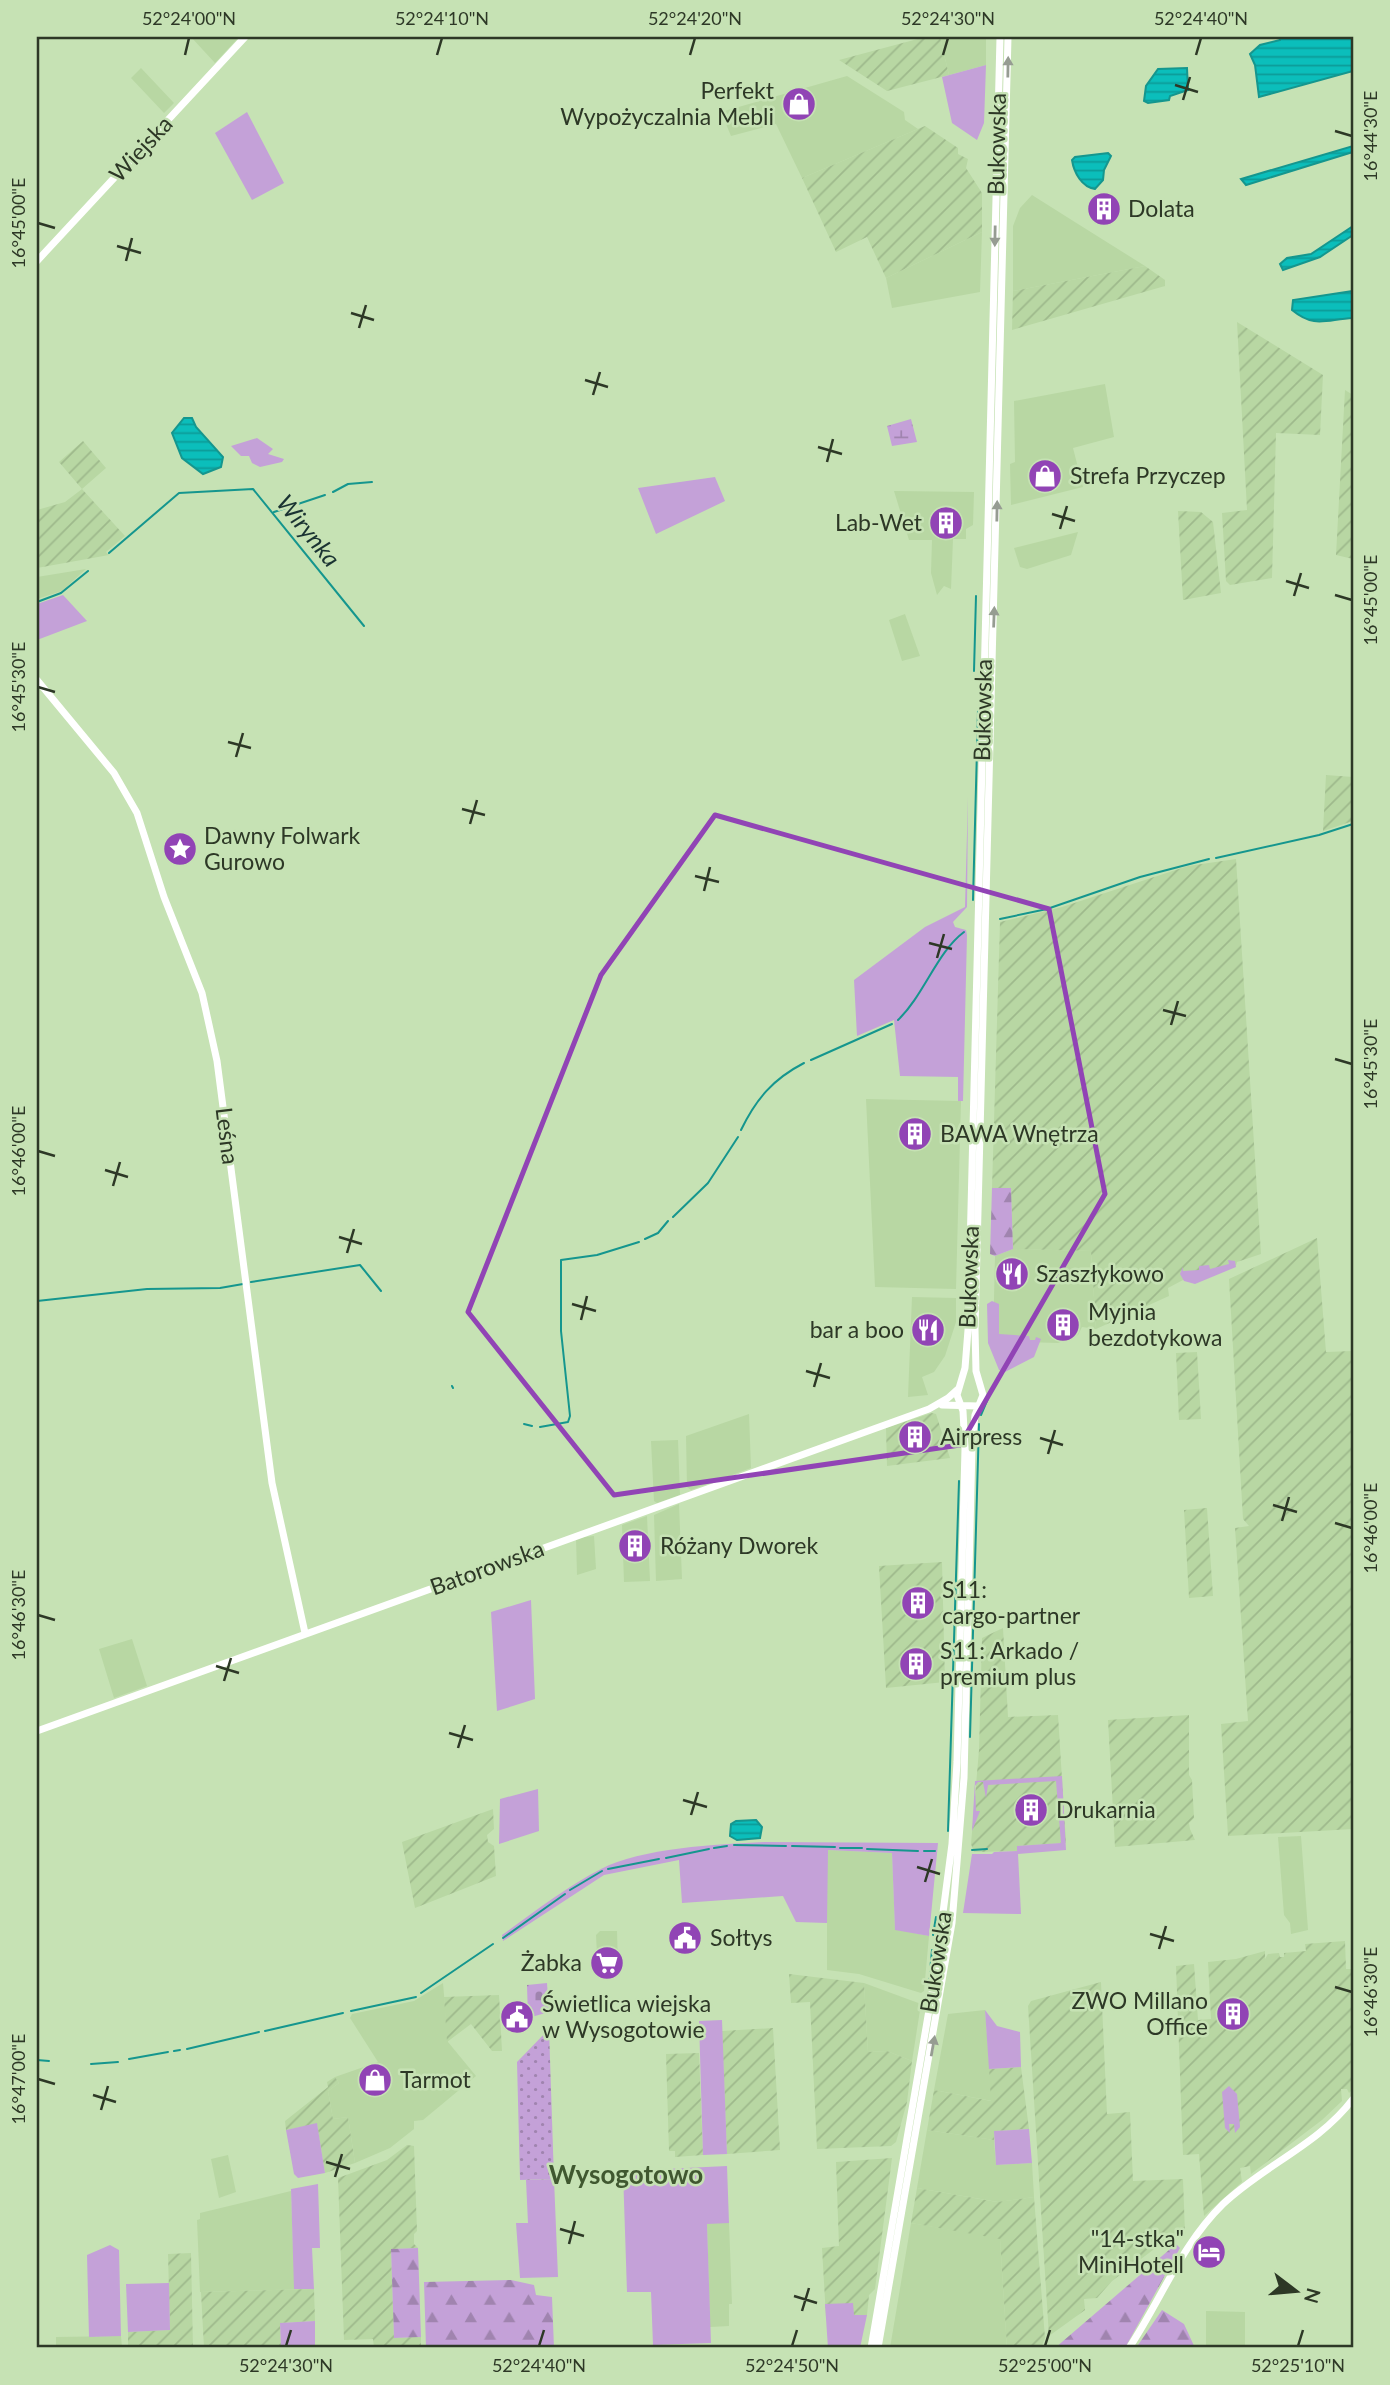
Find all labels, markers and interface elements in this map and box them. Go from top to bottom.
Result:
text: 52°24'00"N [142,7,236,29]
text: 52°24'10"N [395,7,489,29]
text: 52°24'20"N [648,7,742,29]
text: 52°24'30"N [901,7,995,29]
text: 52°24'40"N [1154,7,1248,29]
one-way arrow [1002,56,1014,78]
place label: Perfekt Wypożyczalnia Mebli [560,76,775,130]
shop icon: Perfekt Wypożyczalnia Mebli [780,85,818,123]
text: 16°44'30"E [1359,91,1381,181]
street label: Bukowska [981,93,1011,195]
street label: Wiejska [103,110,178,187]
text: 16°45'00"E [7,178,29,268]
building icon: Dolata [1085,190,1123,228]
place label: Dolata [1128,194,1195,222]
one-way arrow [989,225,1000,247]
shop icon: Strefa Przyczep [1026,457,1064,495]
place label: Strefa Przyczep [1070,461,1226,489]
water label: Wirynka [271,488,347,572]
one-way arrow [991,500,1003,522]
building icon: Lab-Wet [927,504,965,542]
place label: Lab-Wet [835,508,923,536]
text: 16°45'00"E [1359,555,1381,645]
one-way arrow [989,605,1000,627]
text: 16°45'30"E [7,642,29,732]
street label: Bukowska [967,659,997,761]
place label: Dawny Folwark Gurowo [204,821,361,875]
place icon: Dawny Folwark Gurowo [161,830,199,868]
text: 16°45'30"E [1359,1019,1381,1109]
text: 16°46'00"E [7,1106,29,1196]
street label: Leśna [211,1106,245,1166]
building icon: BAWA Wnętrza [896,1115,934,1153]
place label: BAWA Wnętrza [940,1119,1099,1147]
street label: Bukowska [952,1225,984,1329]
restaurant icon: Szaszłykowo [993,1255,1031,1293]
place label: Szaszłykowo [1036,1259,1164,1287]
place label: Myjnia bezdotykowa [1088,1297,1222,1351]
building icon: Myjnia bezdotykowa [1044,1306,1082,1344]
restaurant icon: bar a boo [909,1311,947,1349]
place label: bar a boo [810,1315,904,1343]
building icon: Airpress [896,1418,934,1456]
place label: Airpress [940,1422,1022,1450]
text: 16°46'00"E [1359,1483,1381,1573]
building icon: Różany Dworek [616,1527,654,1565]
place label: Różany Dworek [660,1531,819,1559]
street label: Batorowska [426,1534,547,1601]
text: 16°46'30"E [7,1570,29,1660]
place label: S11: cargo-partner [942,1575,1081,1629]
building icon: S11: cargo-partner [899,1584,937,1622]
place label: S11: Arkado / premium plus [940,1636,1079,1690]
building icon: S11: Arkado / premium plus [897,1645,935,1683]
building icon: Drukarnia [1012,1791,1050,1829]
place label: Drukarnia [1056,1795,1156,1823]
street label: Bukowska [913,1909,957,2015]
public building icon: Sołtys [666,1919,704,1957]
place label: Sołtys [710,1923,772,1951]
supermarket icon: Żabka [588,1944,626,1982]
text: 16°46'30"E [1359,1947,1381,2037]
place label: Żabka [521,1948,582,1976]
place label: ZWO Millano Office [1071,1986,1208,2040]
place label: Świetlica wiejska w Wysogotowie [542,1989,711,2043]
building icon: ZWO Millano Office [1214,1995,1252,2033]
public building icon: Świetlica wiejska w Wysogotowie [498,1998,536,2036]
text: 16°47'00"E [7,2034,29,2124]
one-way arrow [928,2035,939,2057]
shop icon: Tarmot [356,2061,394,2099]
place label: Tarmot [400,2065,472,2093]
district label: Wysogotowo [549,2158,703,2190]
place label: "14-stka" MiniHotell [1078,2224,1184,2278]
hotel icon: "14-stka" MiniHotell [1190,2233,1228,2271]
north arrow [1260,2256,1330,2326]
text: N [1300,2286,1326,2306]
text: 52°24'30"N [239,2354,333,2376]
text: 52°24'40"N [492,2354,586,2376]
text: 52°24'50"N [745,2354,839,2376]
text: 52°25'00"N [998,2354,1092,2376]
text: 52°25'10"N [1251,2354,1345,2376]

